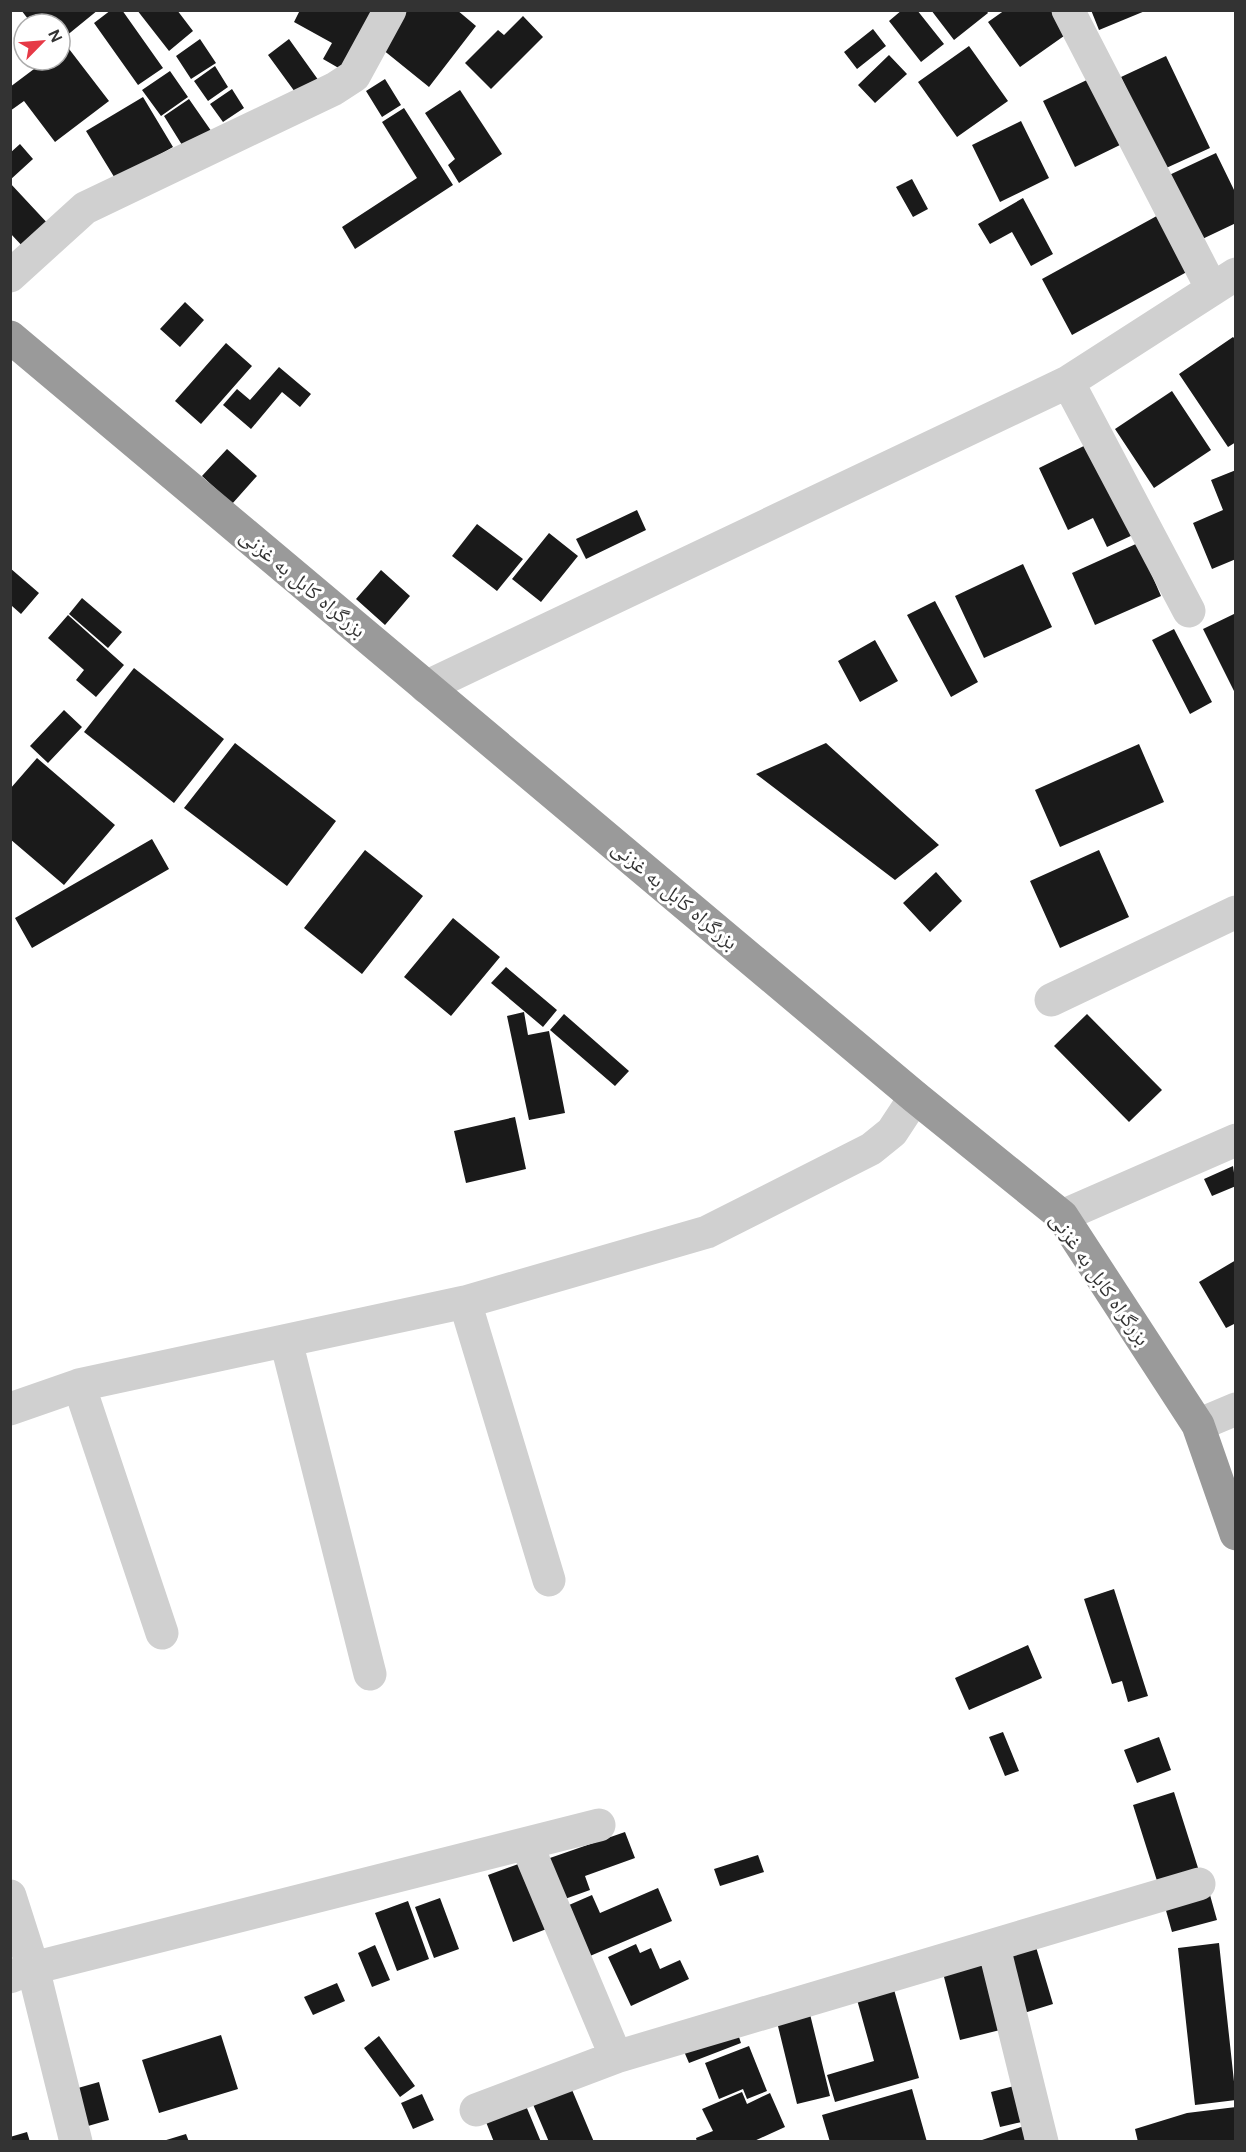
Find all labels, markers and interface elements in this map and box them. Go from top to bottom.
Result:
north arrow [12,12,72,72]
text: N [43,26,67,46]
street label: بزرگراه کابل به غزنی [234,522,372,644]
street label: بزرگراه کابل به غزنی [606,834,744,956]
street label: بزرگراه کابل به غزنی [1044,1207,1156,1351]

